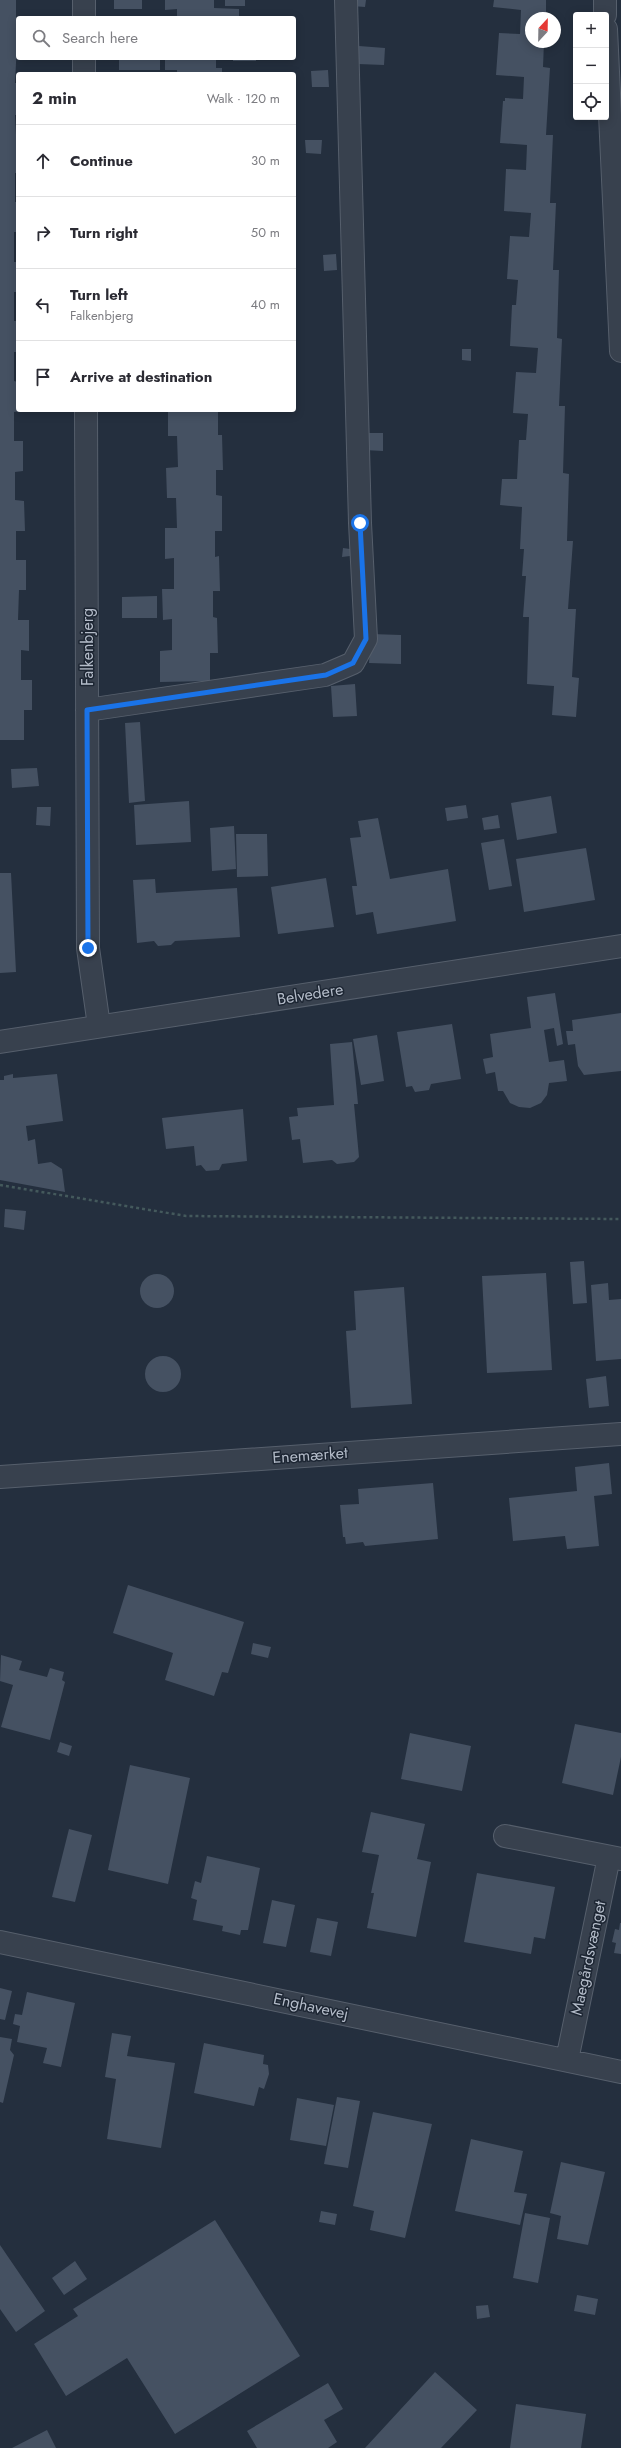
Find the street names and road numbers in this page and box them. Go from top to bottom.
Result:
street label: Falkenbjerg [76,608,99,686]
street label: Belvedere [275,977,345,1011]
street label: Enemærket [272,1441,349,1469]
street label: Maegårdsvænget [565,1898,611,2017]
street label: Enghavevej [271,1987,351,2025]

